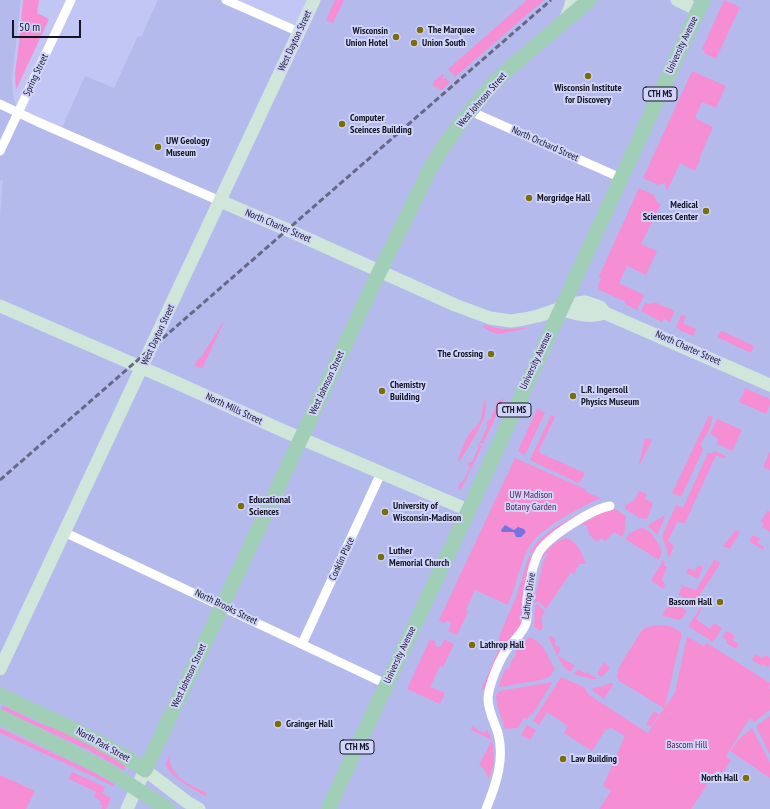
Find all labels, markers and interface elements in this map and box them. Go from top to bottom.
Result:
street label: West Dayton Street [276,9,314,73]
scale bar [14,12,83,38]
street label: University Avenue [663,14,701,76]
text: 50 m [19,19,40,34]
place label: The Marquee [428,24,475,36]
place label: Wisconsin Union Hotel [346,25,388,48]
marker: The Marquee [415,25,425,35]
marker: Wisconsin Union Hotel [391,32,401,42]
place label: Union South [422,37,466,49]
marker: Union South [409,38,419,48]
street label: Spring Street [21,52,51,98]
street label: West Johnson Street [455,70,509,130]
marker: Wisconsin Institute for Discovery [583,71,593,81]
place label: Wisconsin Institute for Discovery [554,82,622,106]
road number: CTH MS [643,87,677,101]
place label: Computer Sceinces Building [350,112,412,136]
marker: Computer Sceinces Building [337,119,347,129]
street label: North Orchard Street [510,124,580,164]
place label: UW Geology Museum [166,135,209,158]
marker: UW Geology Museum [153,142,163,152]
place label: Morgridge Hall [537,192,590,204]
marker: Morgridge Hall [524,193,534,203]
place label: Medical Sciences Center [643,199,698,222]
marker: Medical Sciences Center [701,206,711,216]
street label: North Charter Street [243,207,313,245]
street label: West Dayton Street [139,303,177,367]
street label: North Charter Street [653,328,723,368]
street label: University Avenue [517,330,555,392]
place label: The Crossing [437,348,483,360]
street label: West Johnson Street [307,349,347,417]
marker: The Crossing [486,349,496,359]
place label: Chemistry Building [390,379,426,402]
place label: L.R. Ingersoll Physics Museum [581,384,639,408]
marker: Chemistry Building [377,386,387,396]
street label: North Mills Street [204,391,264,427]
marker: L.R. Ingersoll Physics Museum [568,391,578,401]
road number: CTH MS [497,403,531,417]
park label: UW Madison Botany Garden [506,489,556,512]
place label: Educational Sciences [249,494,290,518]
place label: University of Wisconsin-Madison [393,500,461,524]
marker: Educational Sciences [236,501,246,511]
marker: University of Wisconsin-Madison [380,507,390,517]
street label: Conklin Place [327,536,357,582]
place label: Luther Memorial Church [389,545,449,568]
marker: Luther Memorial Church [376,552,386,562]
street label: Lathrop Drive [520,572,538,620]
street label: North Brooks Street [193,587,259,627]
place label: Bascom Hall [669,596,712,608]
marker: Bascom Hall [715,597,725,607]
street label: University Avenue [381,624,419,686]
place label: Lathrop Hall [480,639,524,651]
marker: Lathrop Hall [467,640,477,650]
street label: West Johnson Street [169,642,209,710]
place label: Grainger Hall [286,718,333,730]
marker: Grainger Hall [273,719,283,729]
street label: North Park Street [74,725,132,765]
park label: Bascom Hill [667,739,707,751]
road number: CTH MS [340,740,374,754]
place label: Law Building [571,753,617,765]
marker: Law Building [558,754,568,764]
place label: North Hall [701,772,738,784]
marker: North Hall [741,773,751,783]

